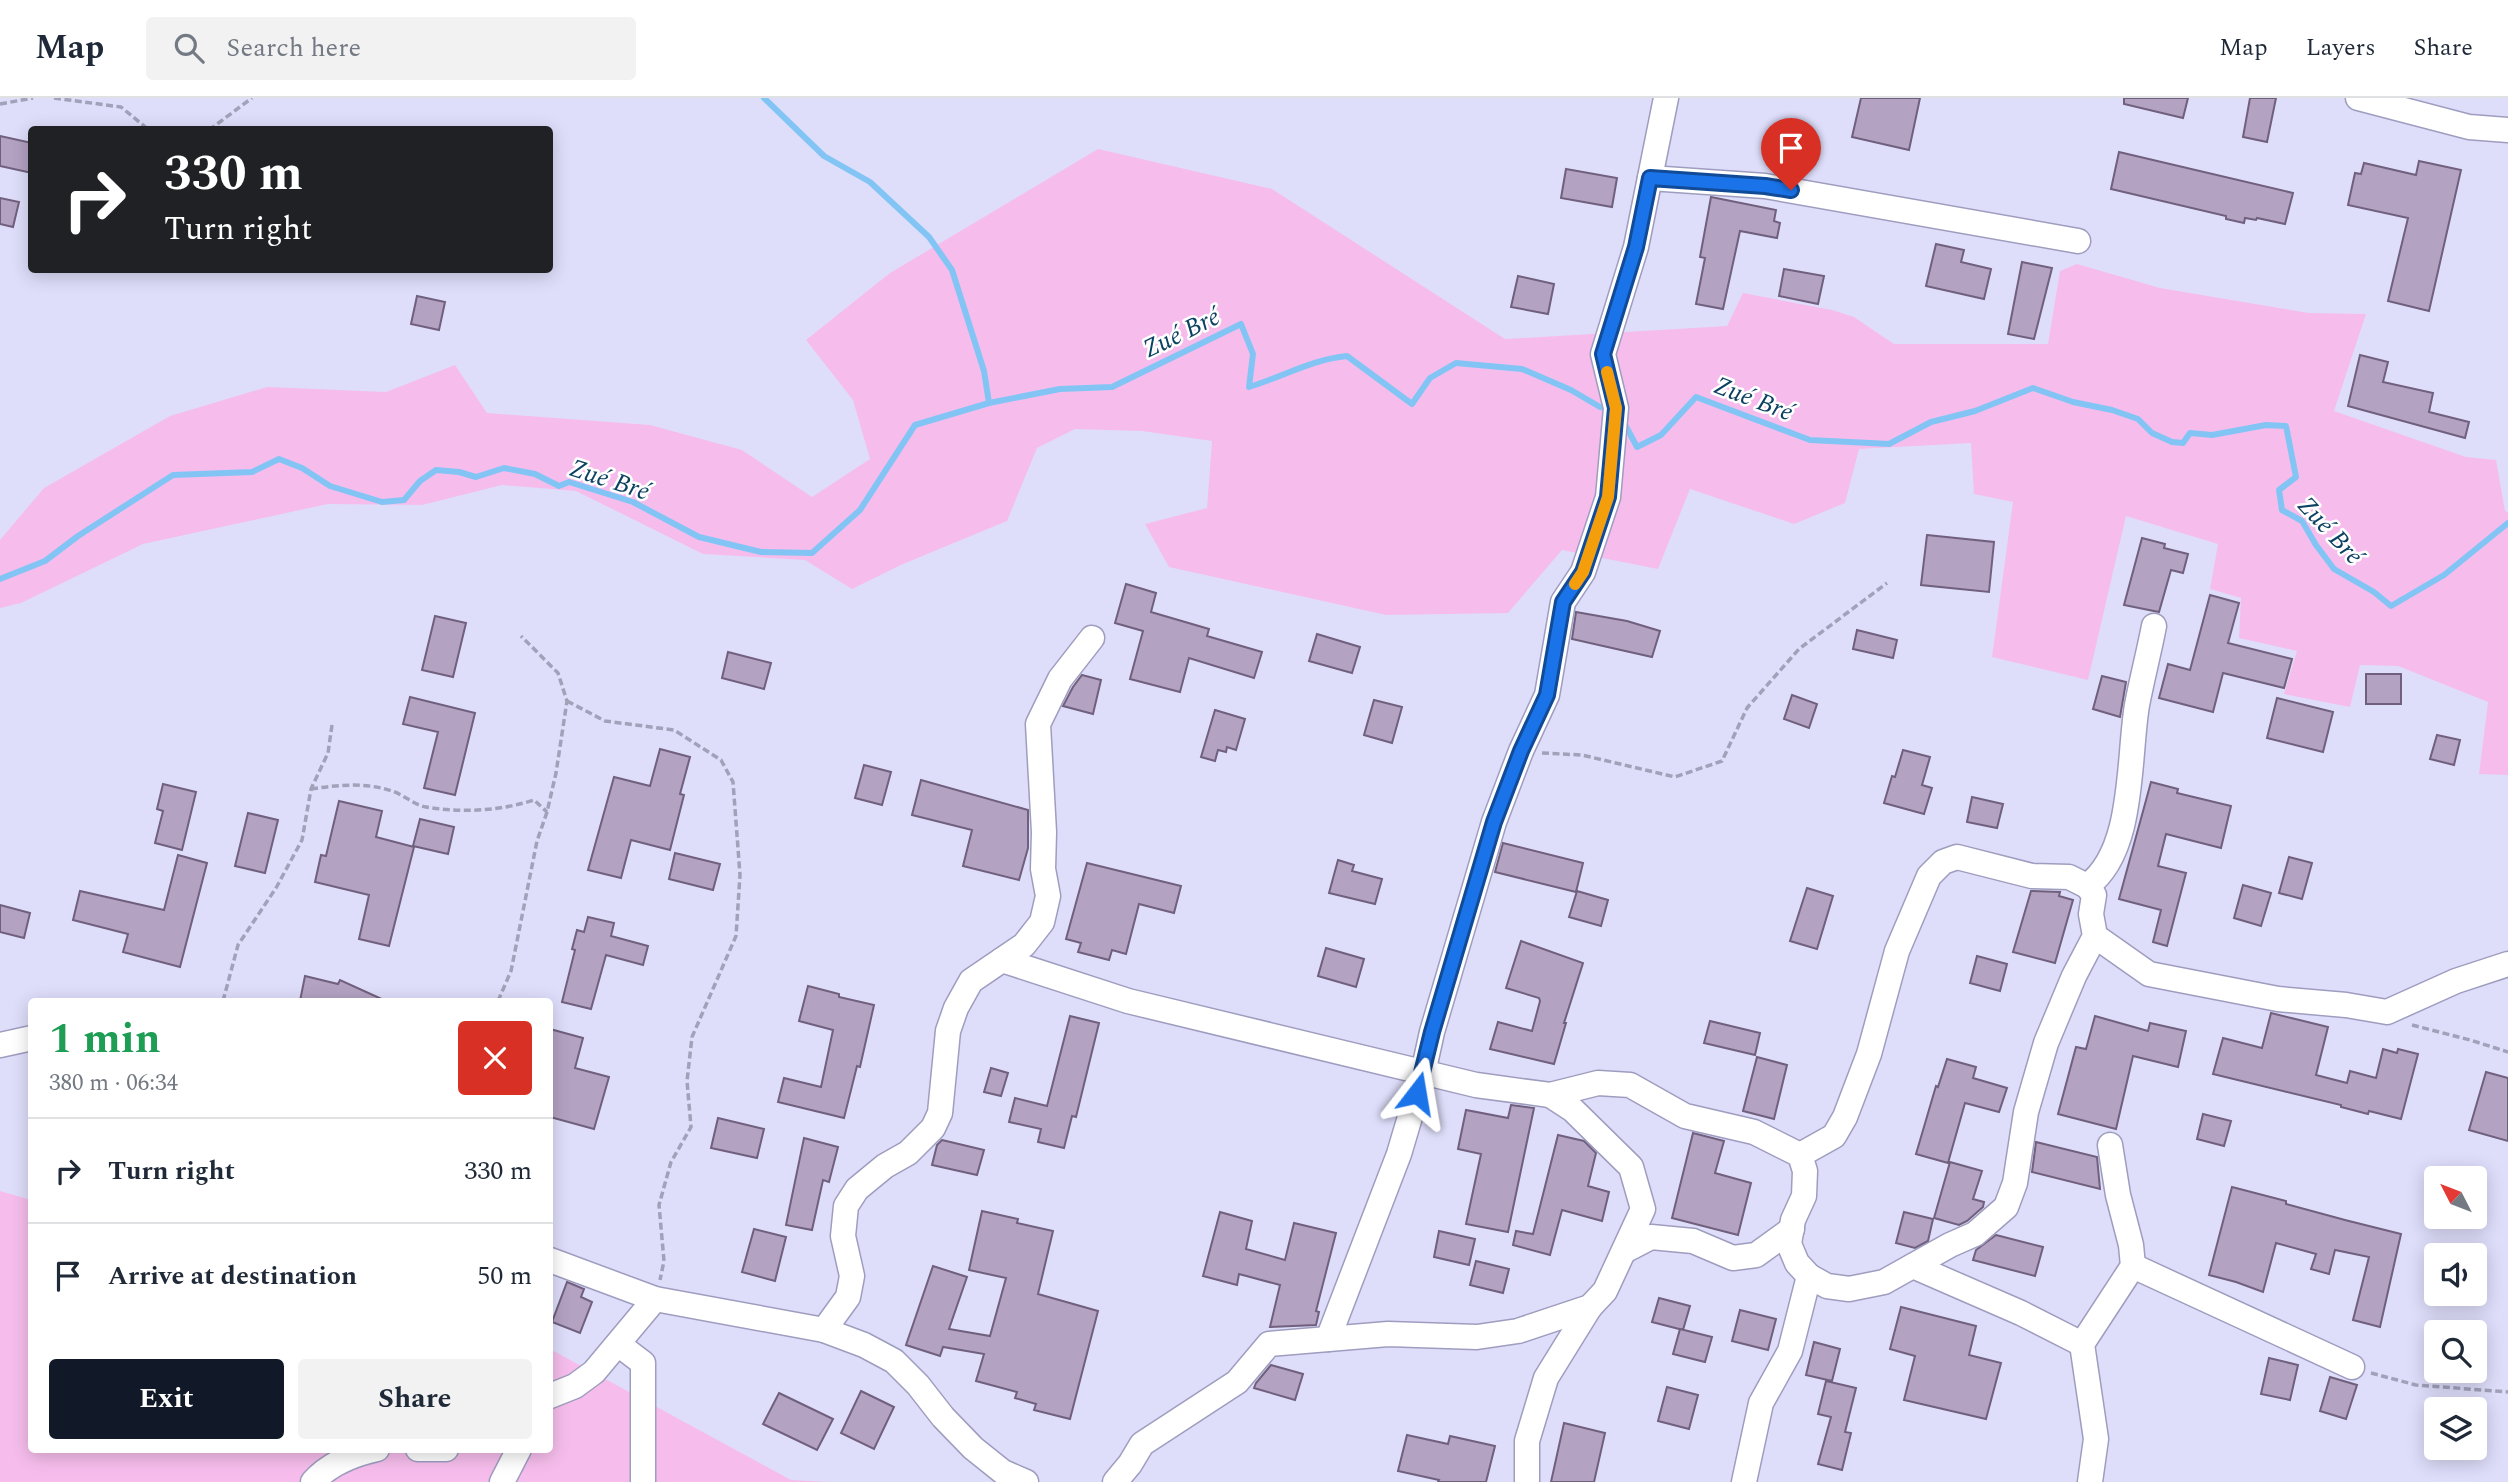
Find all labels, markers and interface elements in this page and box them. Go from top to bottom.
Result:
search box [146,17,636,80]
text: Map [35,23,104,73]
text: Search here [226,28,361,68]
icon: search [170,29,208,67]
text: Map [2219,30,2268,66]
text: Layers [2306,30,2376,66]
text: Share [2414,30,2473,66]
pin [1761,118,1821,190]
icon: arrive [1772,129,1810,167]
text: 330 m [164,137,303,212]
icon: right [49,154,140,245]
text: Turn right [164,205,312,254]
water label: Zué Bré [1136,296,1229,369]
water label: Zué Bré [1708,366,1802,433]
water label: Zué Bré [564,448,657,512]
water label: Zué Bré [2288,487,2375,576]
text: 1 min [49,1008,161,1071]
button: close [458,1021,532,1095]
position arrow [1380,1056,1454,1130]
text: 380 m · 06:34 [49,1066,178,1101]
text: Turn right [108,1151,235,1191]
text: 330 m [464,1151,532,1191]
icon: right [49,1152,87,1190]
north arrow [2424,1166,2487,1228]
map controls [2424,1166,2487,1460]
button: sound [2424,1243,2487,1306]
text: Arrive at destination [108,1256,357,1296]
text: 50 m [477,1256,532,1296]
icon: arrive [49,1257,87,1295]
button: search [2424,1320,2487,1383]
button: Exit [49,1359,284,1439]
button: Share [298,1359,532,1439]
button: layers [2424,1397,2487,1460]

